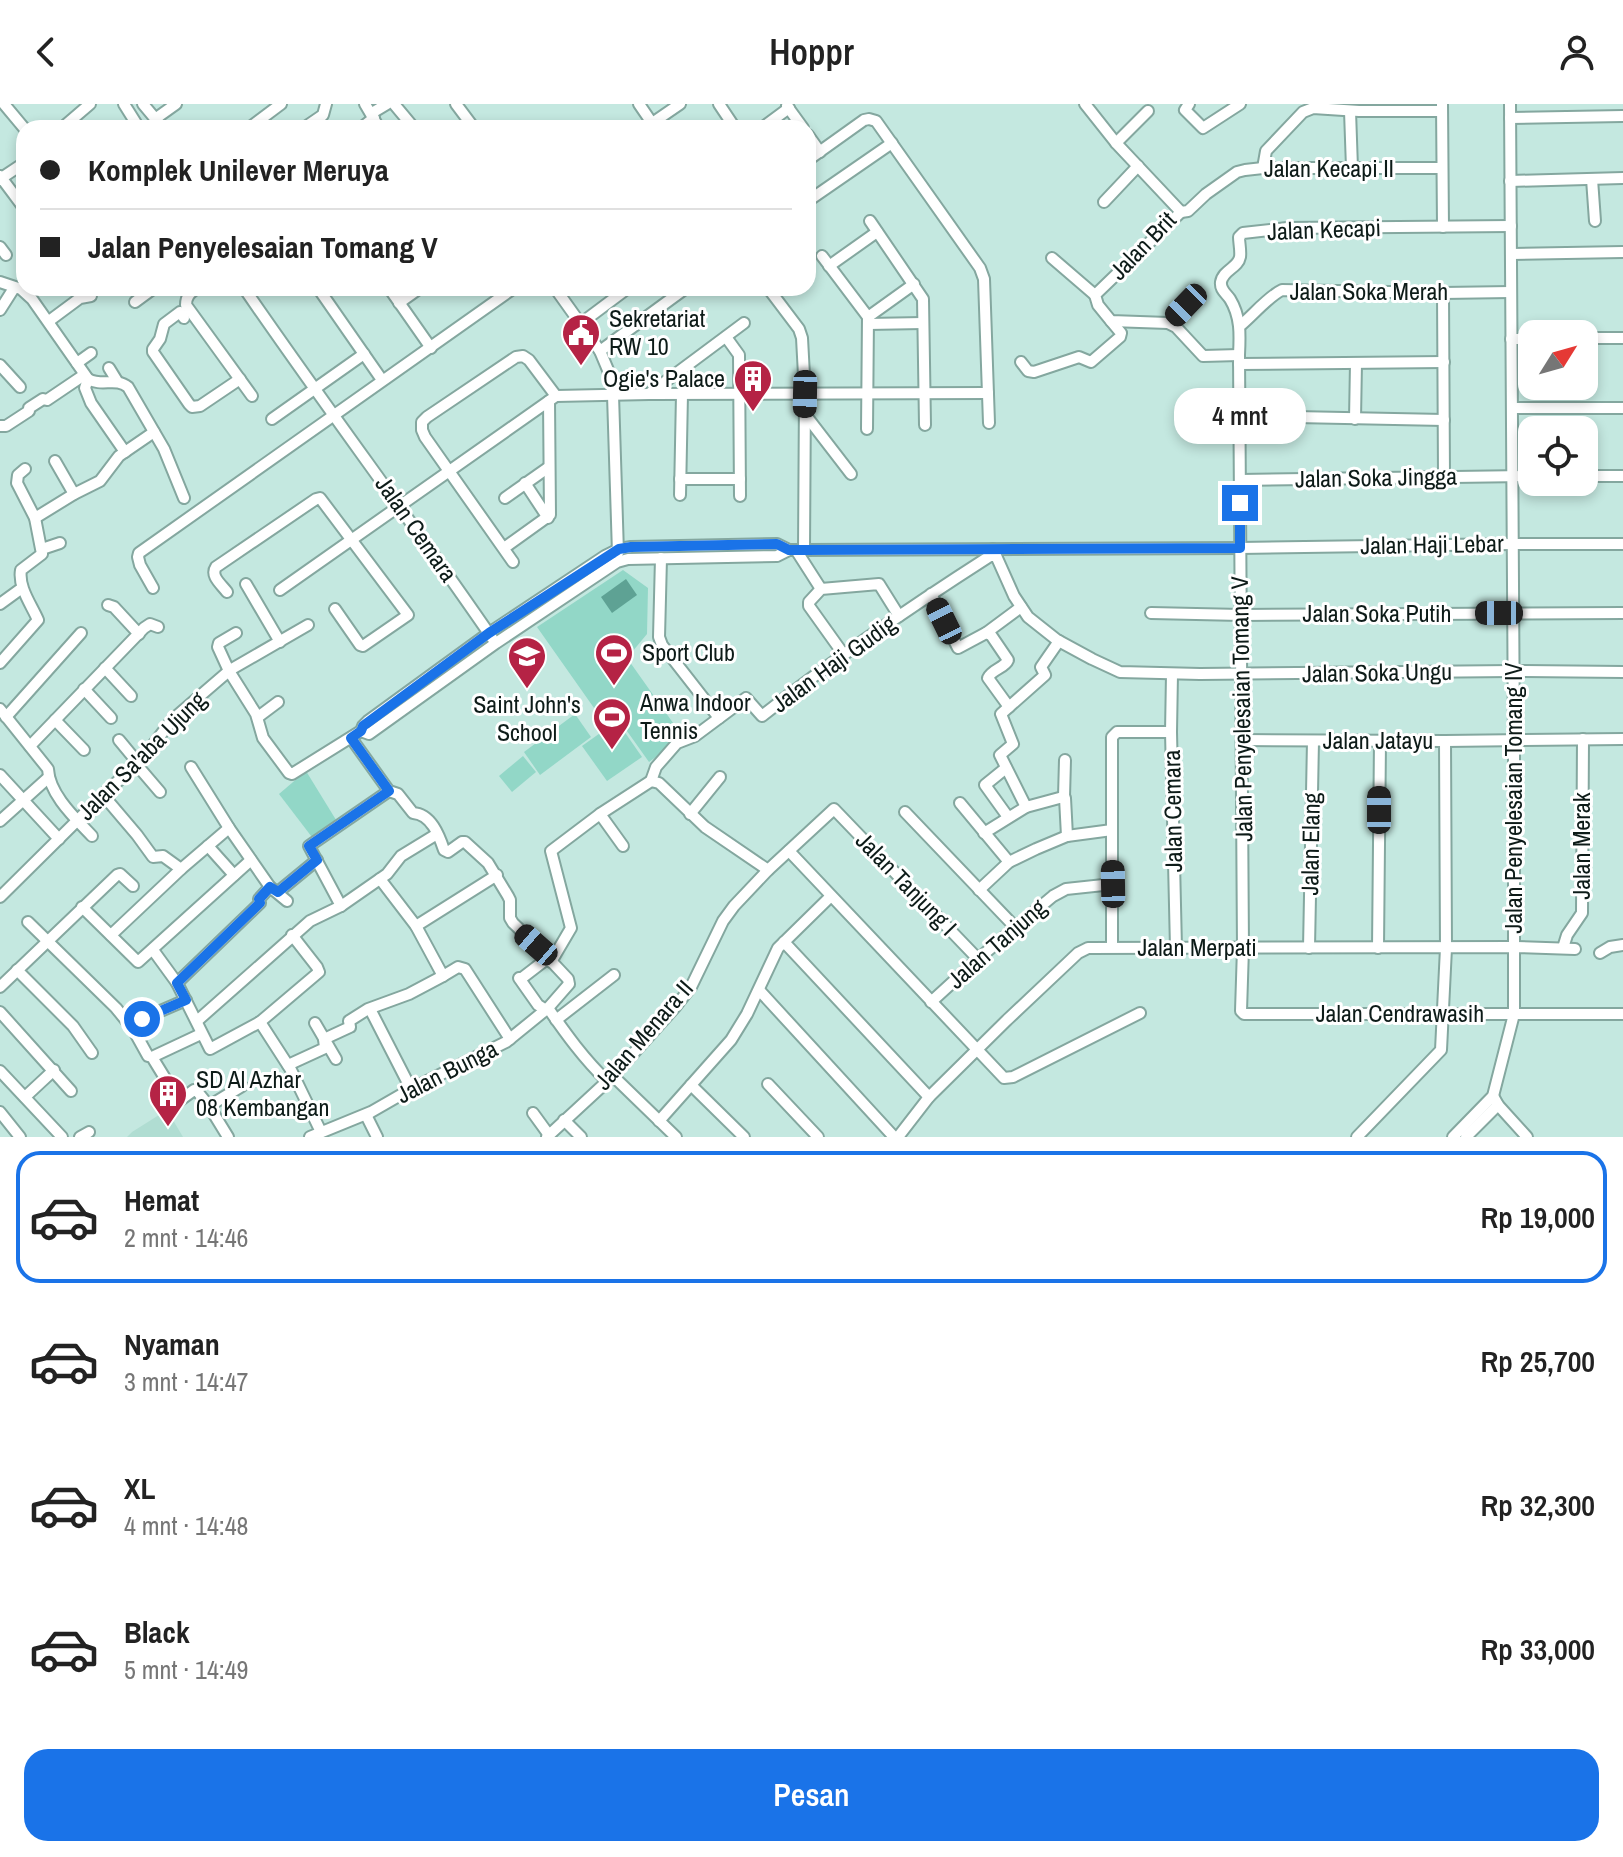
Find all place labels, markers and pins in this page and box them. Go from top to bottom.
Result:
place label: Sekretariat RW 10 [609,302,706,362]
public building icon: Sekretariat RW 10 [560,312,602,367]
building icon: Ogie's Palace [732,358,774,413]
place label: Ogie's Palace [603,362,725,394]
sports icon: Sport Club [593,632,635,687]
school or university icon: Saint John's School [506,635,548,690]
place label: Sport Club [642,636,735,668]
place label: Anwa Indoor Tennis [639,686,751,746]
place label: Saint John's School [473,688,581,748]
sports icon: Anwa Indoor Tennis [591,696,633,751]
place label: SD Al Azhar 08 Kembangan [196,1063,330,1123]
building icon: SD Al Azhar 08 Kembangan [147,1073,189,1128]

